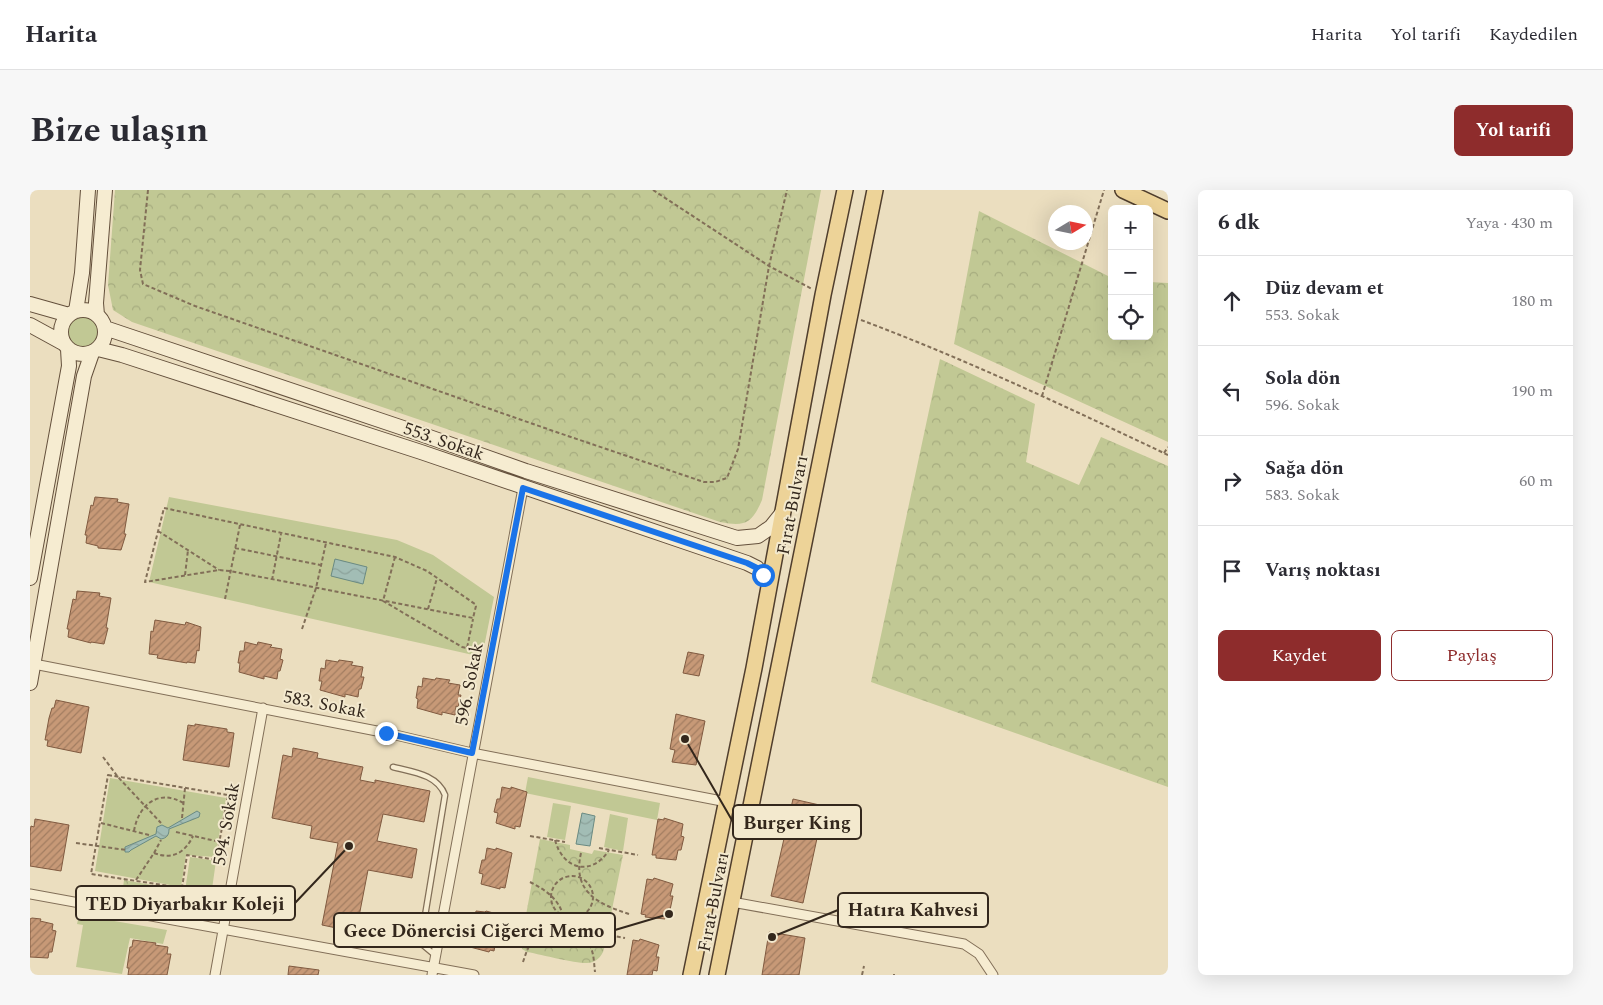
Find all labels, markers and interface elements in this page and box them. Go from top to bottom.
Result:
text: Harita [25,17,97,53]
text: Harita [1311,21,1362,48]
text: Yol tarifi [1390,21,1461,48]
text: Kaydedilen [1489,21,1578,48]
text: Bize ulaşın [30,104,208,157]
button: Yol tarifi [1454,105,1573,156]
north arrow [1048,205,1093,250]
map controls [1108,205,1153,340]
button: + [1108,205,1153,250]
text: 6 dk [1218,207,1260,239]
text: Yaya · 430 m [1466,211,1553,235]
button: − [1108,250,1153,295]
text: Düz devam et [1265,274,1384,303]
icon: ahead [1218,287,1246,315]
text: 180 m [1511,289,1553,313]
button: locate [1108,295,1153,340]
text: 553. Sokak [1265,303,1340,327]
text: Sola dön [1265,364,1340,393]
icon: left [1218,377,1246,405]
text: 190 m [1511,379,1553,403]
text: 596. Sokak [1265,393,1340,417]
street label: 553. Sokak [400,415,488,468]
street label: Fırat Bulvarı [770,453,815,557]
text: Sağa dön [1265,454,1344,483]
icon: right [1218,467,1246,495]
text: 60 m [1519,469,1553,493]
text: 583. Sokak [1265,483,1340,507]
text: Varış noktası [1265,556,1381,585]
icon: arrive [1218,557,1246,585]
route start [752,564,775,587]
button: Kaydet [1218,630,1381,681]
button: Paylaş [1391,630,1553,681]
street label: 596. Sokak [448,640,491,728]
street label: 583. Sokak [281,683,369,726]
route end [375,722,398,745]
street label: 594. Sokak [206,780,247,868]
callout: Burger King [733,805,861,839]
text: Burger King [743,809,851,838]
street label: Fırat Bulvarı [691,850,736,954]
callout: TED Diyarbakır Koleji [76,886,295,920]
text: TED Diyarbakır Koleji [85,890,285,919]
callout: Hatıra Kahvesi [838,893,988,927]
text: Hatıra Kahvesi [848,896,978,925]
callout: Gece Dönercisi Ciğerci Memo [334,913,615,947]
text: Gece Dönercisi Ciğerci Memo [343,917,605,946]

